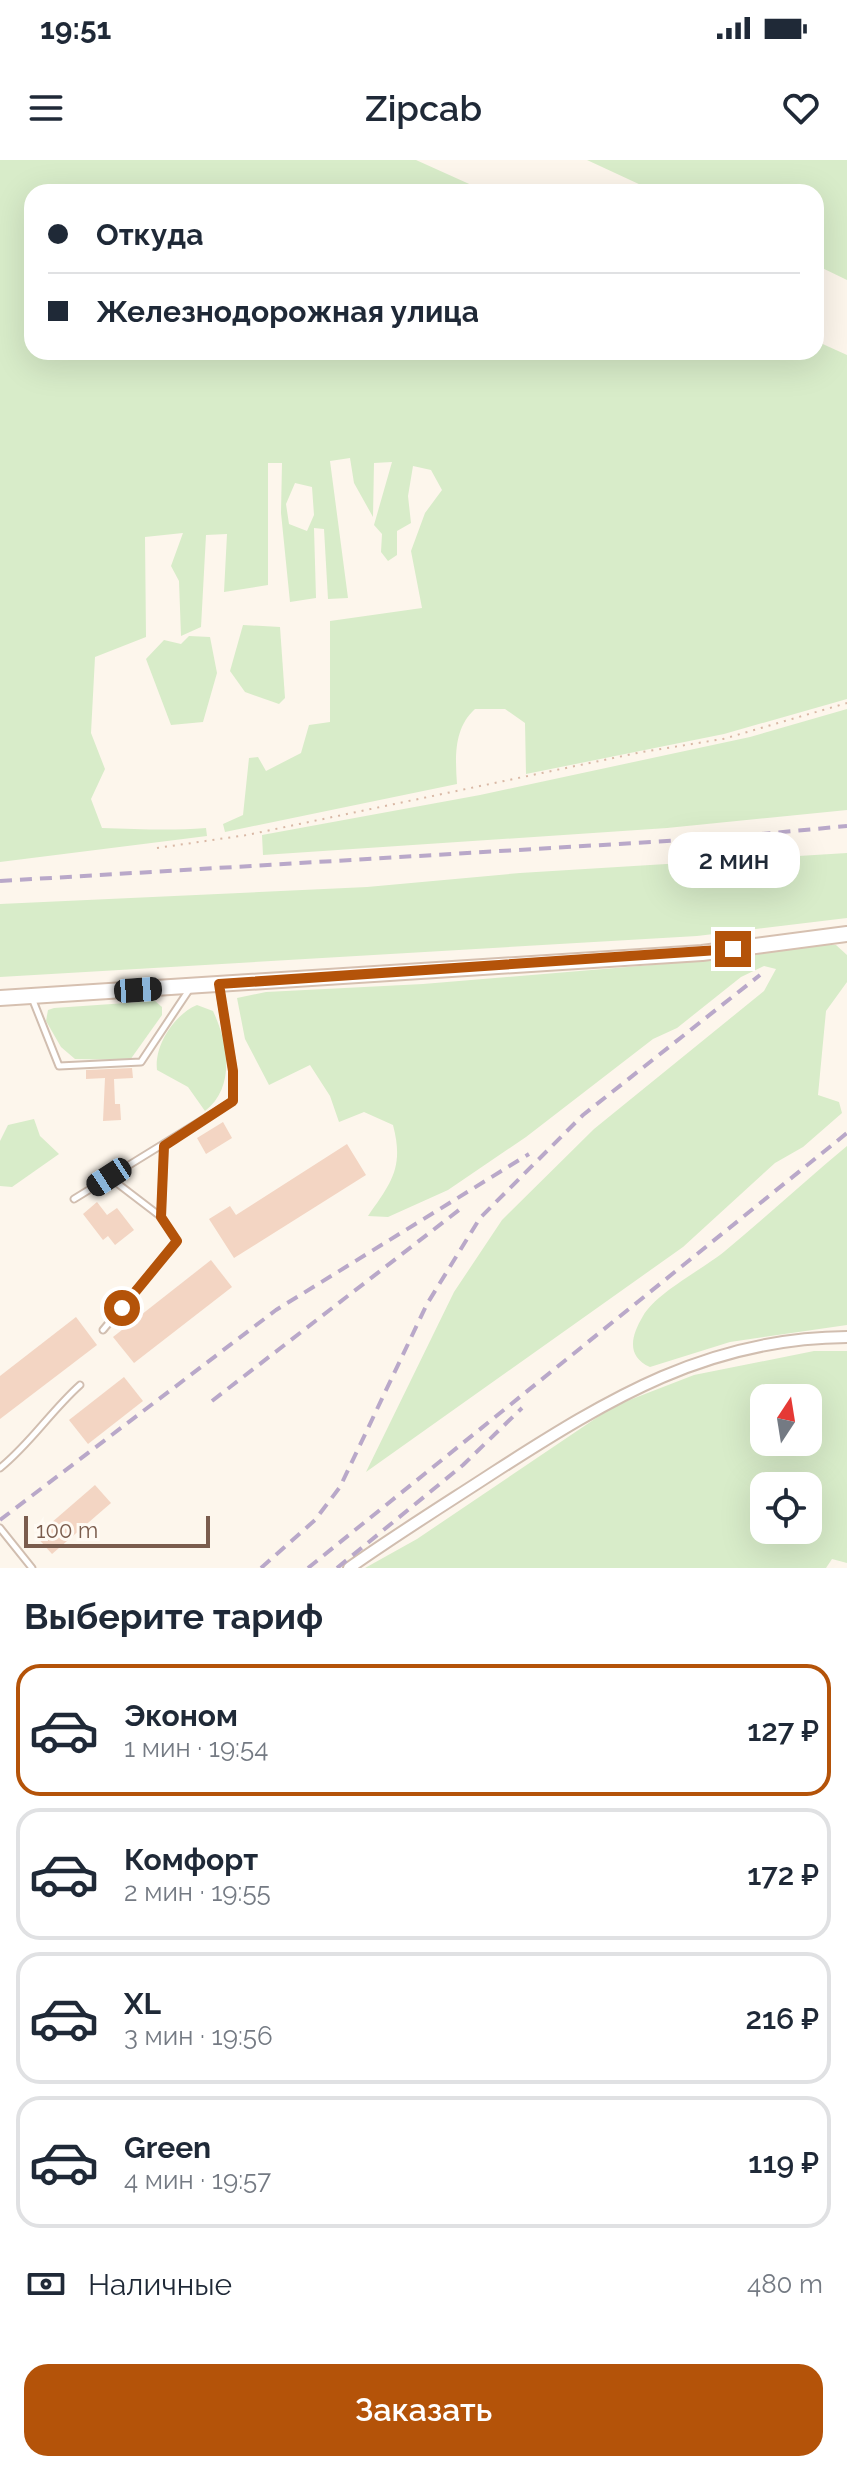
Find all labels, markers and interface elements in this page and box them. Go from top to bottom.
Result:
text: 19:51 [40,11,111,46]
icon: menu [24,86,68,130]
icon: heart [779,86,823,130]
text: Zipcab [365,87,482,129]
text: Откуда [96,217,203,252]
text: Железнодорожная улица [96,294,479,329]
callout: 2 мин [667,833,799,889]
text: 2 мин [699,845,769,875]
route end [715,931,751,967]
car [113,976,163,1004]
car [82,1154,136,1200]
route start [104,1290,140,1326]
north arrow [750,1384,822,1456]
map controls [750,1384,822,1544]
button: locate [750,1472,822,1544]
scale bar [24,1512,210,1548]
text: 100 m [36,1517,98,1543]
text: Выберите тариф [24,1595,323,1637]
icon: car [28,1694,100,1766]
text: Эконом [124,1698,238,1733]
text: 127 ₽ [747,1713,819,1748]
text: 1 мин · 19:54 [124,1733,268,1763]
icon: car [28,1838,100,1910]
text: Комфорт [124,1842,258,1877]
text: 172 ₽ [747,1857,819,1892]
text: 2 мин · 19:55 [124,1877,271,1907]
icon: car [28,1982,100,2054]
text: XL [124,1986,161,2021]
text: 216 ₽ [745,2001,819,2036]
text: 3 мин · 19:56 [124,2021,273,2051]
icon: car [28,2126,100,2198]
text: Green [124,2130,211,2165]
text: 119 ₽ [748,2145,819,2180]
text: 4 мин · 19:57 [124,2165,271,2195]
icon: cash [24,2262,68,2306]
text: Наличные [88,2267,232,2302]
text: 480 m [747,2269,823,2299]
button: Заказать [24,2364,823,2456]

